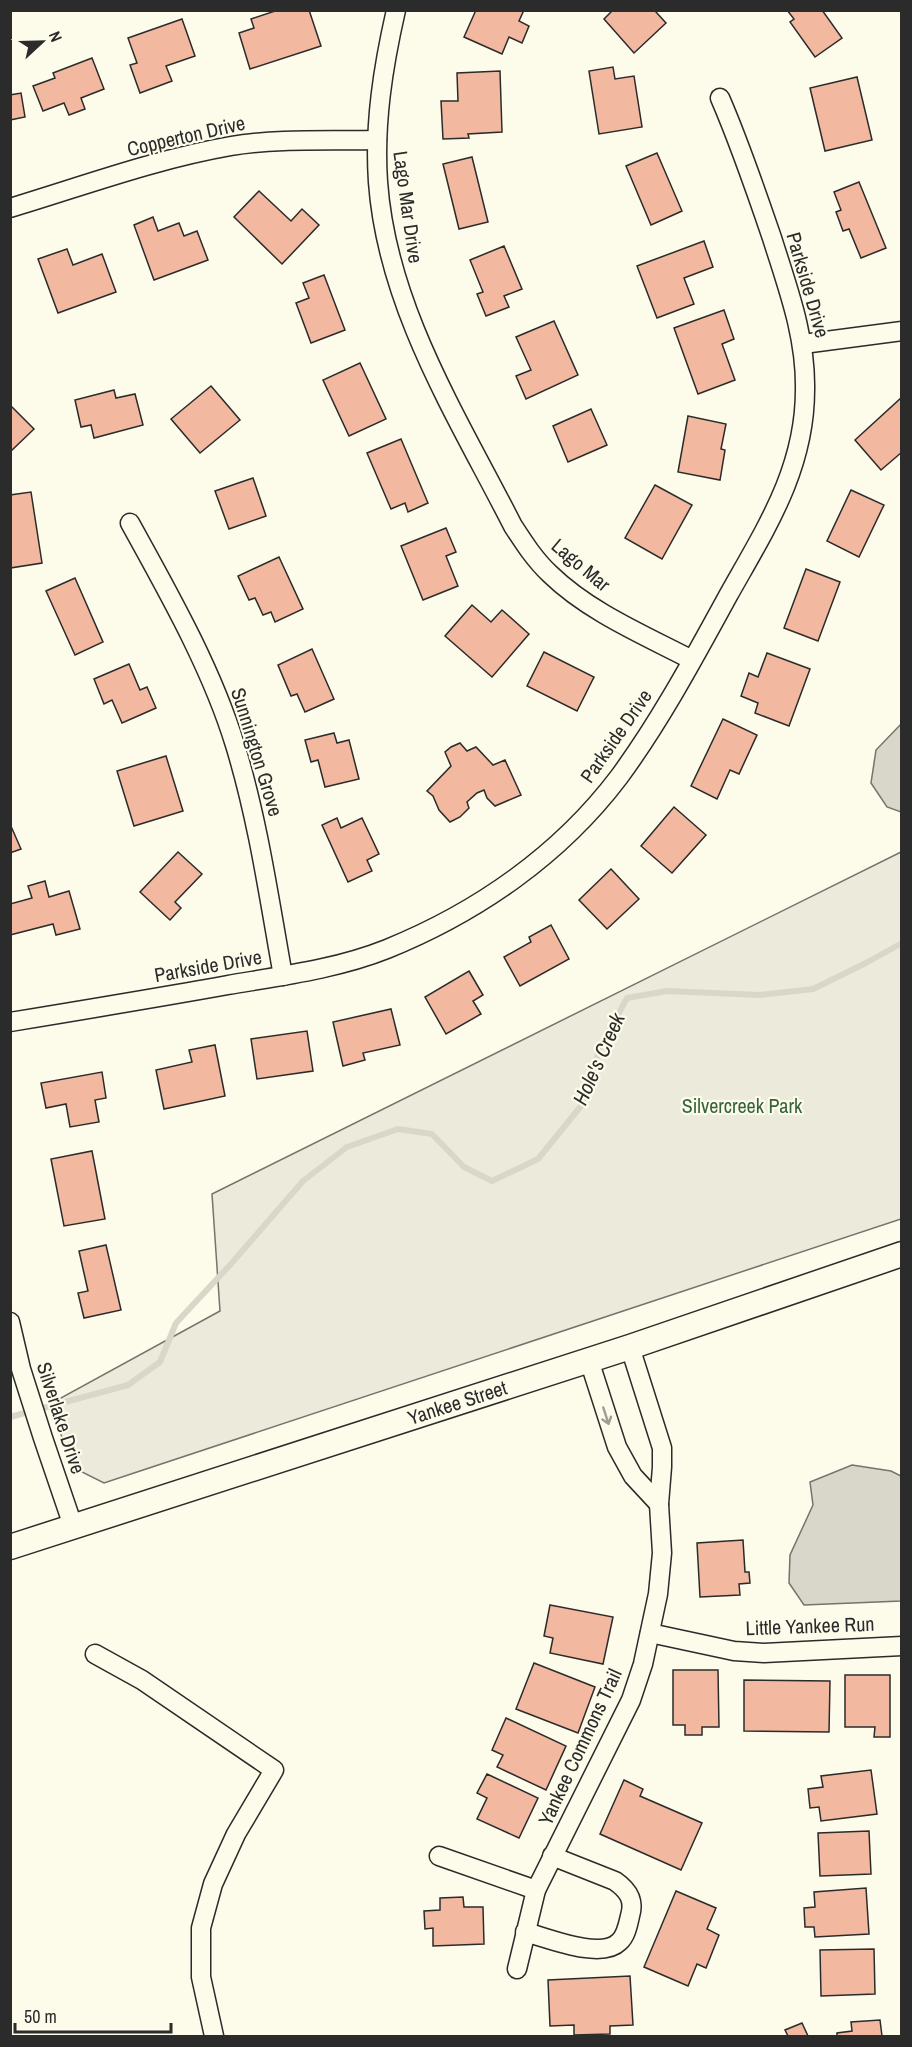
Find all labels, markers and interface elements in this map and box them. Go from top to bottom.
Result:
north arrow [12,12,72,72]
text: N [44,28,68,45]
street label: Copperton Drive [124,109,248,162]
street label: Lago Mar Drive [387,149,430,265]
street label: Parkside Drive [781,229,836,341]
street label: Lago Mar [546,532,617,598]
street label: Sunnington Grove [225,684,290,819]
street label: Parkside Drive [573,684,658,788]
street label: Parkside Drive [152,943,264,988]
water label: Hole's Creek [565,1007,632,1109]
park label: Silvercreek Park [682,1092,803,1119]
street label: Silverlake Drive [31,1359,92,1477]
street label: Yankee Street [404,1373,511,1431]
one-way arrow [602,1406,613,1425]
street label: Little Yankee Run [745,1610,875,1641]
street label: Yankee Commons Trail [531,1664,628,1830]
scale bar [15,1996,171,2034]
text: 50 m [24,2004,57,2029]

